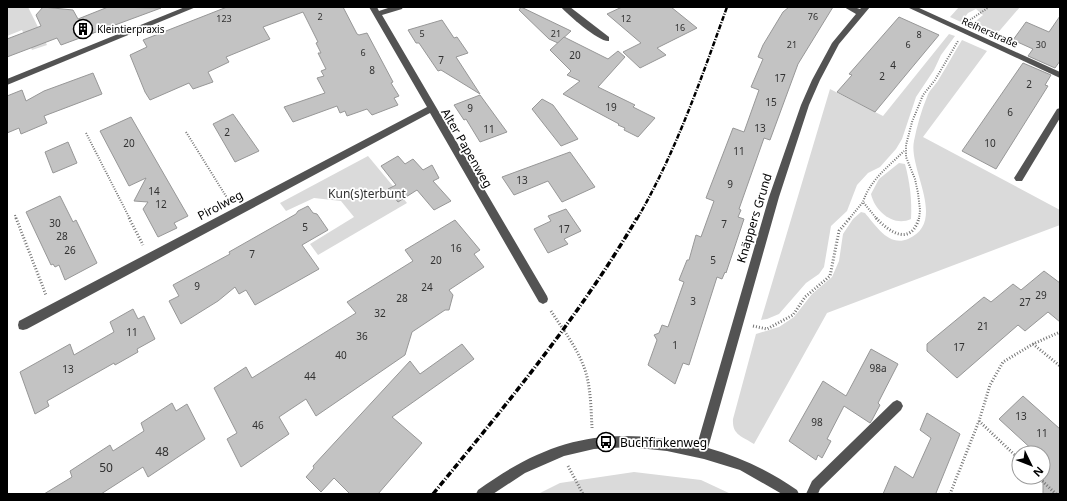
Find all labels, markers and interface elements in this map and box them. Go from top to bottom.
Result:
house number: 2 [317,10,323,23]
house number: 76 [808,10,818,23]
house number: 123 [216,12,232,25]
house number: 12 [621,12,631,25]
street label: Reiherstraße [960,13,1021,51]
building icon: Kleintierpraxis [72,18,94,40]
house number: 16 [675,21,685,34]
place label: Kleintierpraxis [97,22,165,36]
house number: 5 [419,27,425,40]
house number: 21 [551,27,561,40]
house number: 8 [916,28,922,41]
house number: 21 [787,38,797,51]
house number: 6 [905,38,911,51]
house number: 30 [1036,38,1046,51]
house number: 6 [360,46,366,59]
house number: 20 [569,48,581,62]
house number: 7 [438,53,444,67]
house number: 4 [890,58,896,72]
house number: 8 [369,63,375,77]
house number: 2 [879,69,885,83]
house number: 17 [774,71,786,85]
house number: 2 [1026,77,1032,91]
house number: 15 [765,95,777,109]
house number: 19 [605,100,617,114]
house number: 9 [467,101,473,115]
street label: Alter Papenweg [437,105,497,191]
house number: 6 [1007,105,1013,119]
house number: 13 [754,121,766,135]
house number: 11 [483,122,495,136]
house number: 2 [224,125,230,139]
house number: 20 [123,136,135,150]
house number: 10 [984,136,996,150]
house number: 11 [733,144,745,158]
street label: Knäppers Grund [732,171,776,265]
house number: 13 [516,173,528,187]
house number: 9 [727,177,733,191]
house number: 14 [148,184,160,198]
park label: Kun(s)terbunt [328,185,407,202]
street label: Pirolweg [194,186,246,224]
house number: 12 [155,197,167,211]
house number: 30 [49,216,61,230]
house number: 7 [721,217,727,231]
house number: 5 [302,220,308,234]
house number: 17 [558,222,570,236]
house number: 28 [56,229,68,243]
house number: 16 [450,241,462,255]
house number: 26 [64,243,76,257]
house number: 7 [249,247,255,261]
house number: 20 [430,253,442,267]
house number: 5 [710,253,716,267]
house number: 9 [194,279,200,293]
house number: 24 [421,280,433,294]
house number: 29 [1035,288,1047,302]
house number: 28 [396,291,408,305]
house number: 3 [690,294,696,308]
house number: 27 [1019,295,1031,309]
house number: 32 [374,306,386,320]
house number: 21 [977,319,989,333]
house number: 11 [126,325,138,339]
house number: 36 [356,329,368,343]
house number: 1 [672,338,678,352]
house number: 17 [953,340,965,354]
house number: 40 [335,348,347,362]
house number: 98a [869,361,887,375]
house number: 13 [62,362,74,376]
house number: 44 [304,369,316,383]
house number: 13 [1015,409,1027,423]
house number: 98 [811,415,823,429]
house number: 46 [252,418,264,432]
house number: 11 [1036,426,1048,440]
bus stop icon: Buchfinkenweg [595,431,617,453]
place label: Buchfinkenweg [620,434,707,451]
house number: 48 [155,443,169,460]
north arrow [1011,445,1051,485]
house number: 50 [99,459,113,476]
text: N [1030,464,1047,481]

